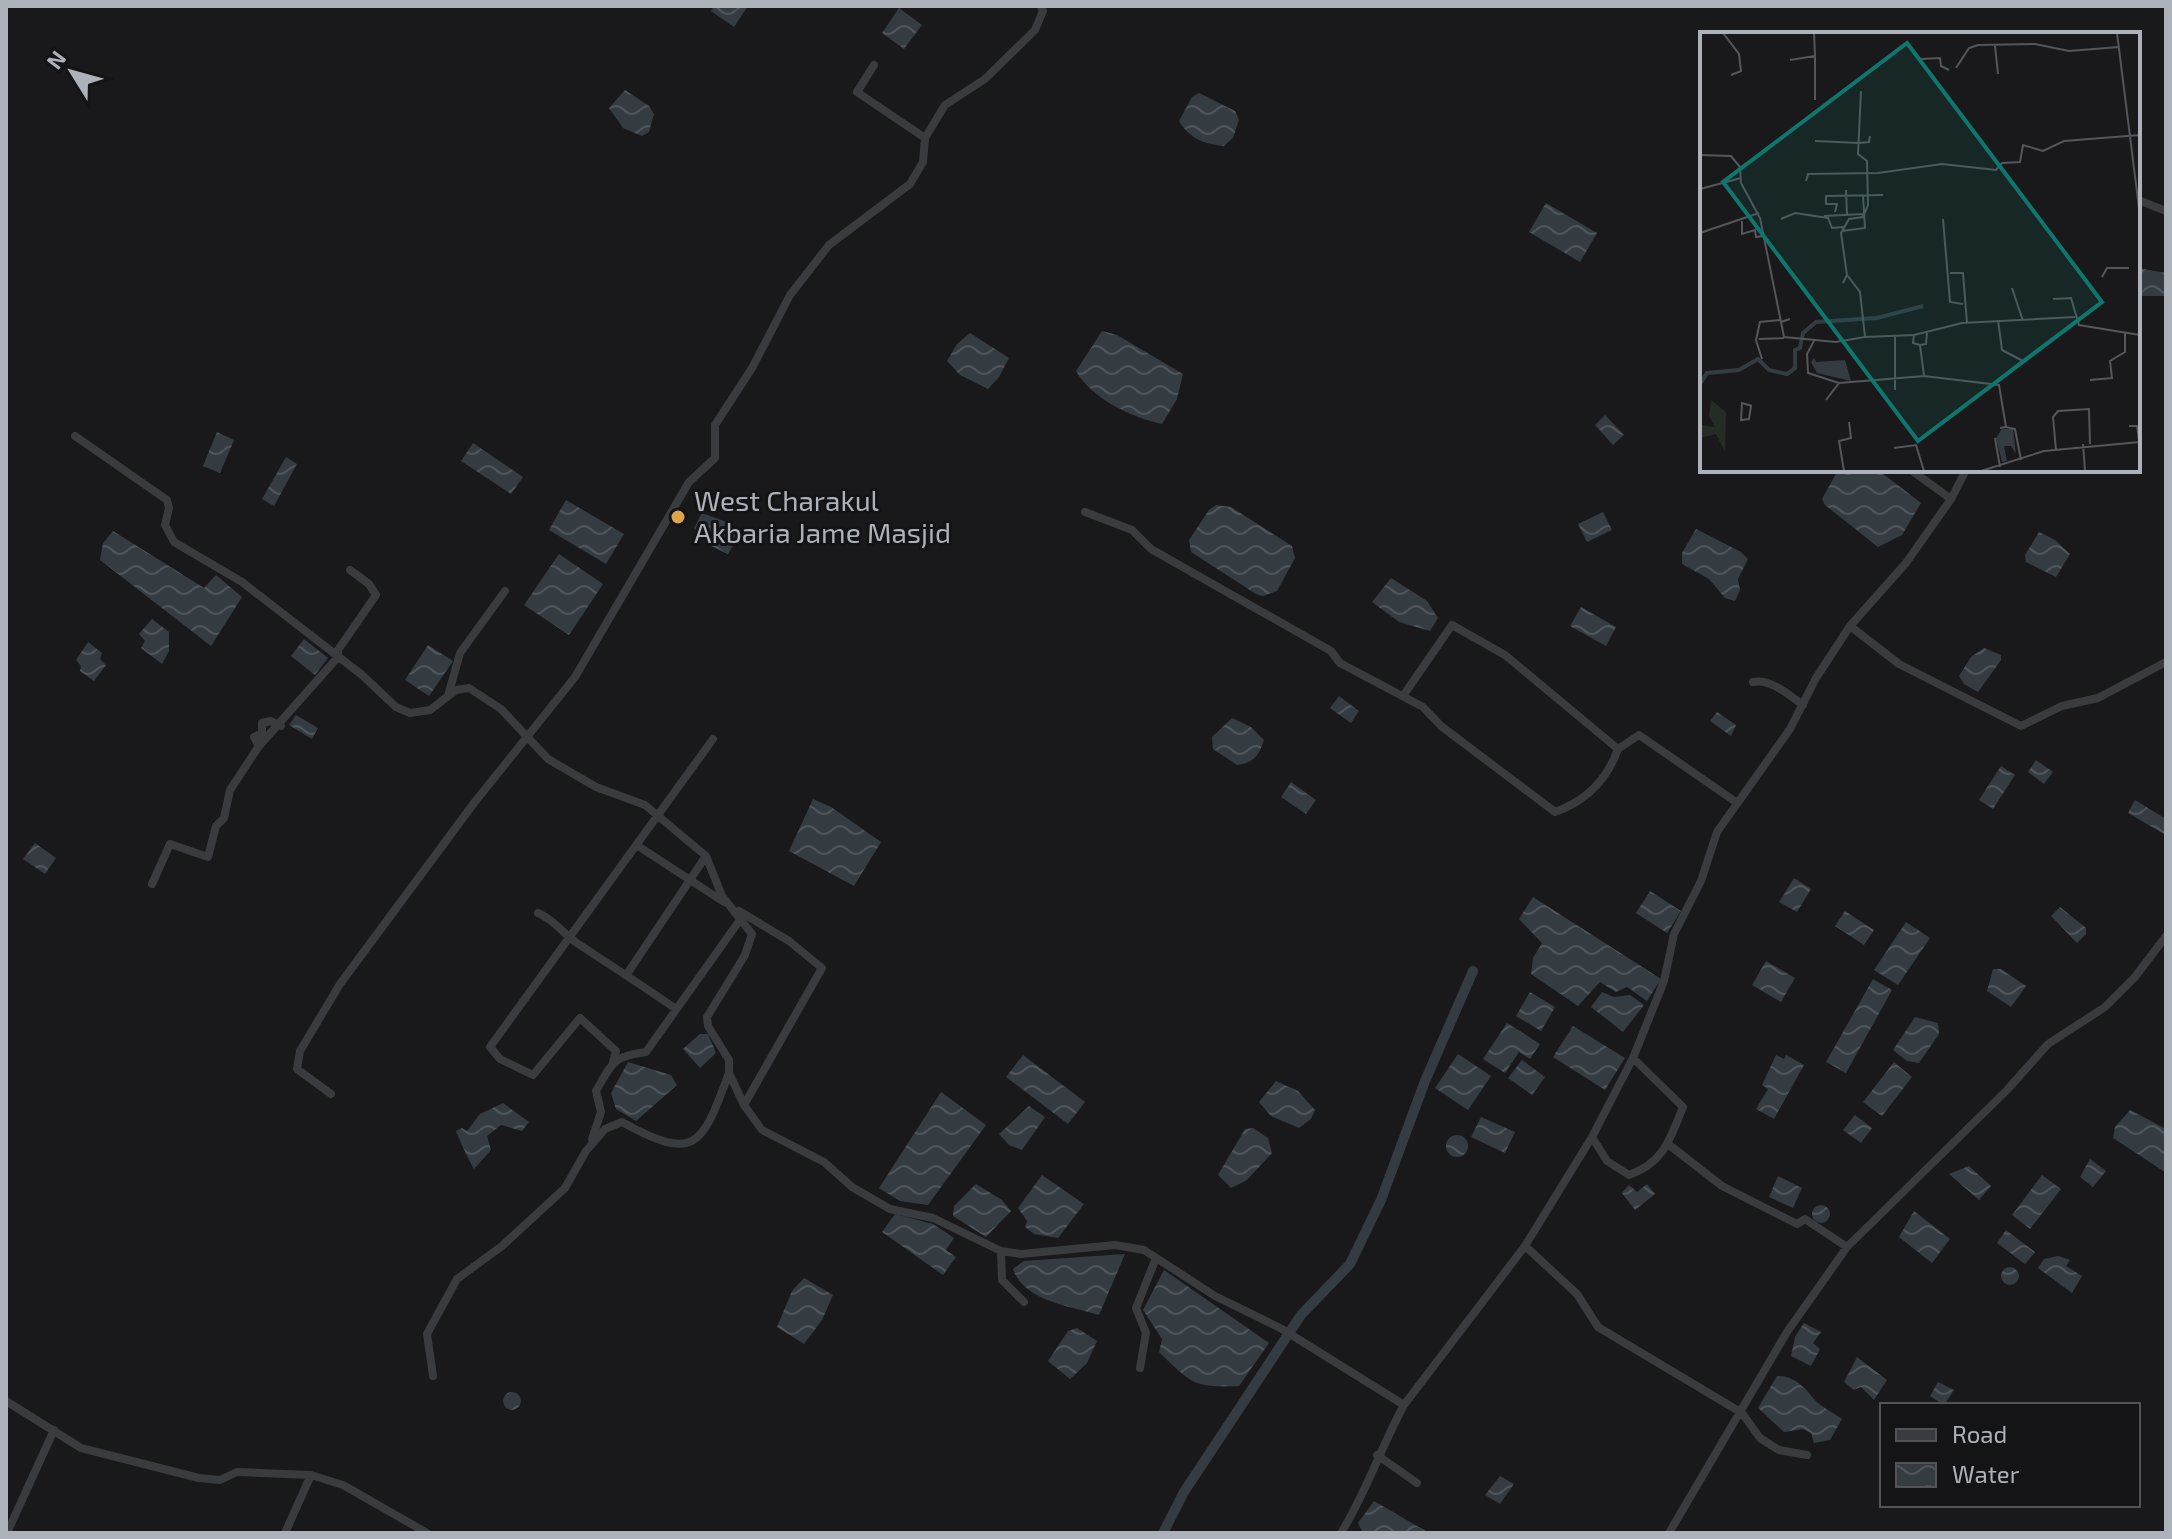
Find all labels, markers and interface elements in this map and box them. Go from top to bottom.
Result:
north arrow [32,32,112,112]
inset map [1700,32,2140,472]
text: N [40,45,70,74]
place label: West Charakul Akbaria Jame Masjid [694,483,951,549]
marker: West Charakul Akbaria Jame Masjid [669,508,687,526]
legend [1880,1403,2140,1507]
text: Road [1952,1419,2007,1448]
text: Water [1952,1459,2020,1488]

